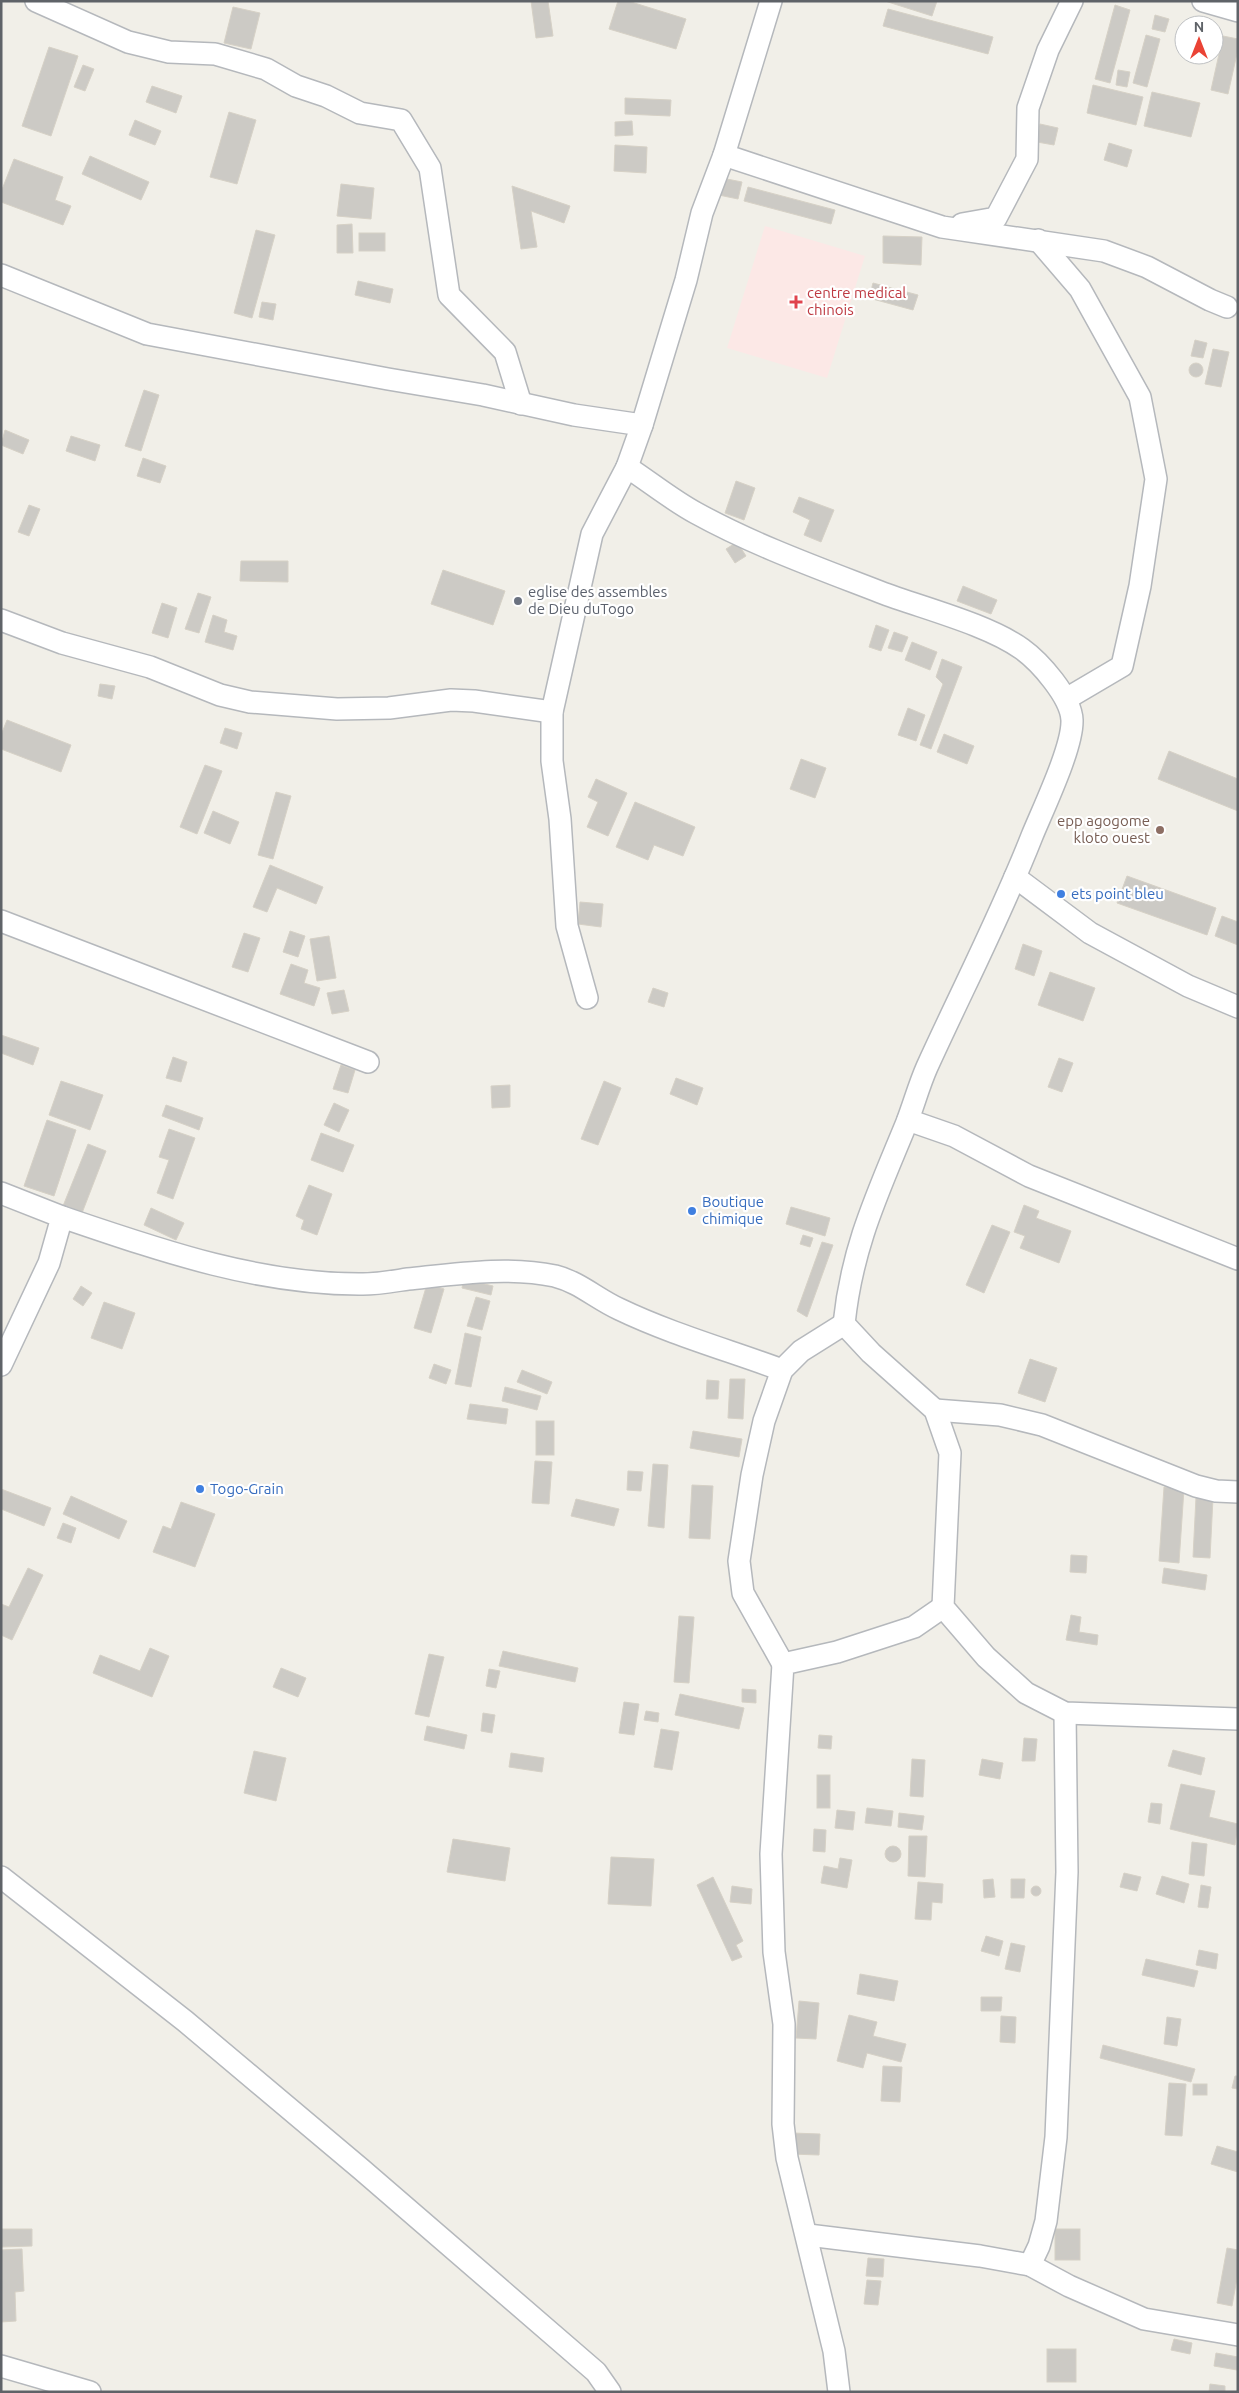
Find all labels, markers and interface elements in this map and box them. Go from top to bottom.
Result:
north arrow [1174,15,1224,65]
text: N [1194,19,1204,35]
place label: centre medical chinois [807,284,906,318]
marker: centre medical chinois [789,295,803,309]
place label: eglise des assembles de Dieu duTogo [528,583,667,617]
marker: eglise des assembles de Dieu duTogo [512,595,524,607]
place label: epp agogome kloto ouest [1057,812,1150,846]
marker: epp agogome kloto ouest [1154,824,1166,836]
place label: ets point bleu [1071,885,1164,902]
marker: ets point bleu [1055,888,1067,900]
place label: Boutique chimique [702,1193,764,1227]
marker: Boutique chimique [686,1205,698,1217]
place label: Togo-Grain [210,1480,284,1497]
marker: Togo-Grain [194,1483,206,1495]

